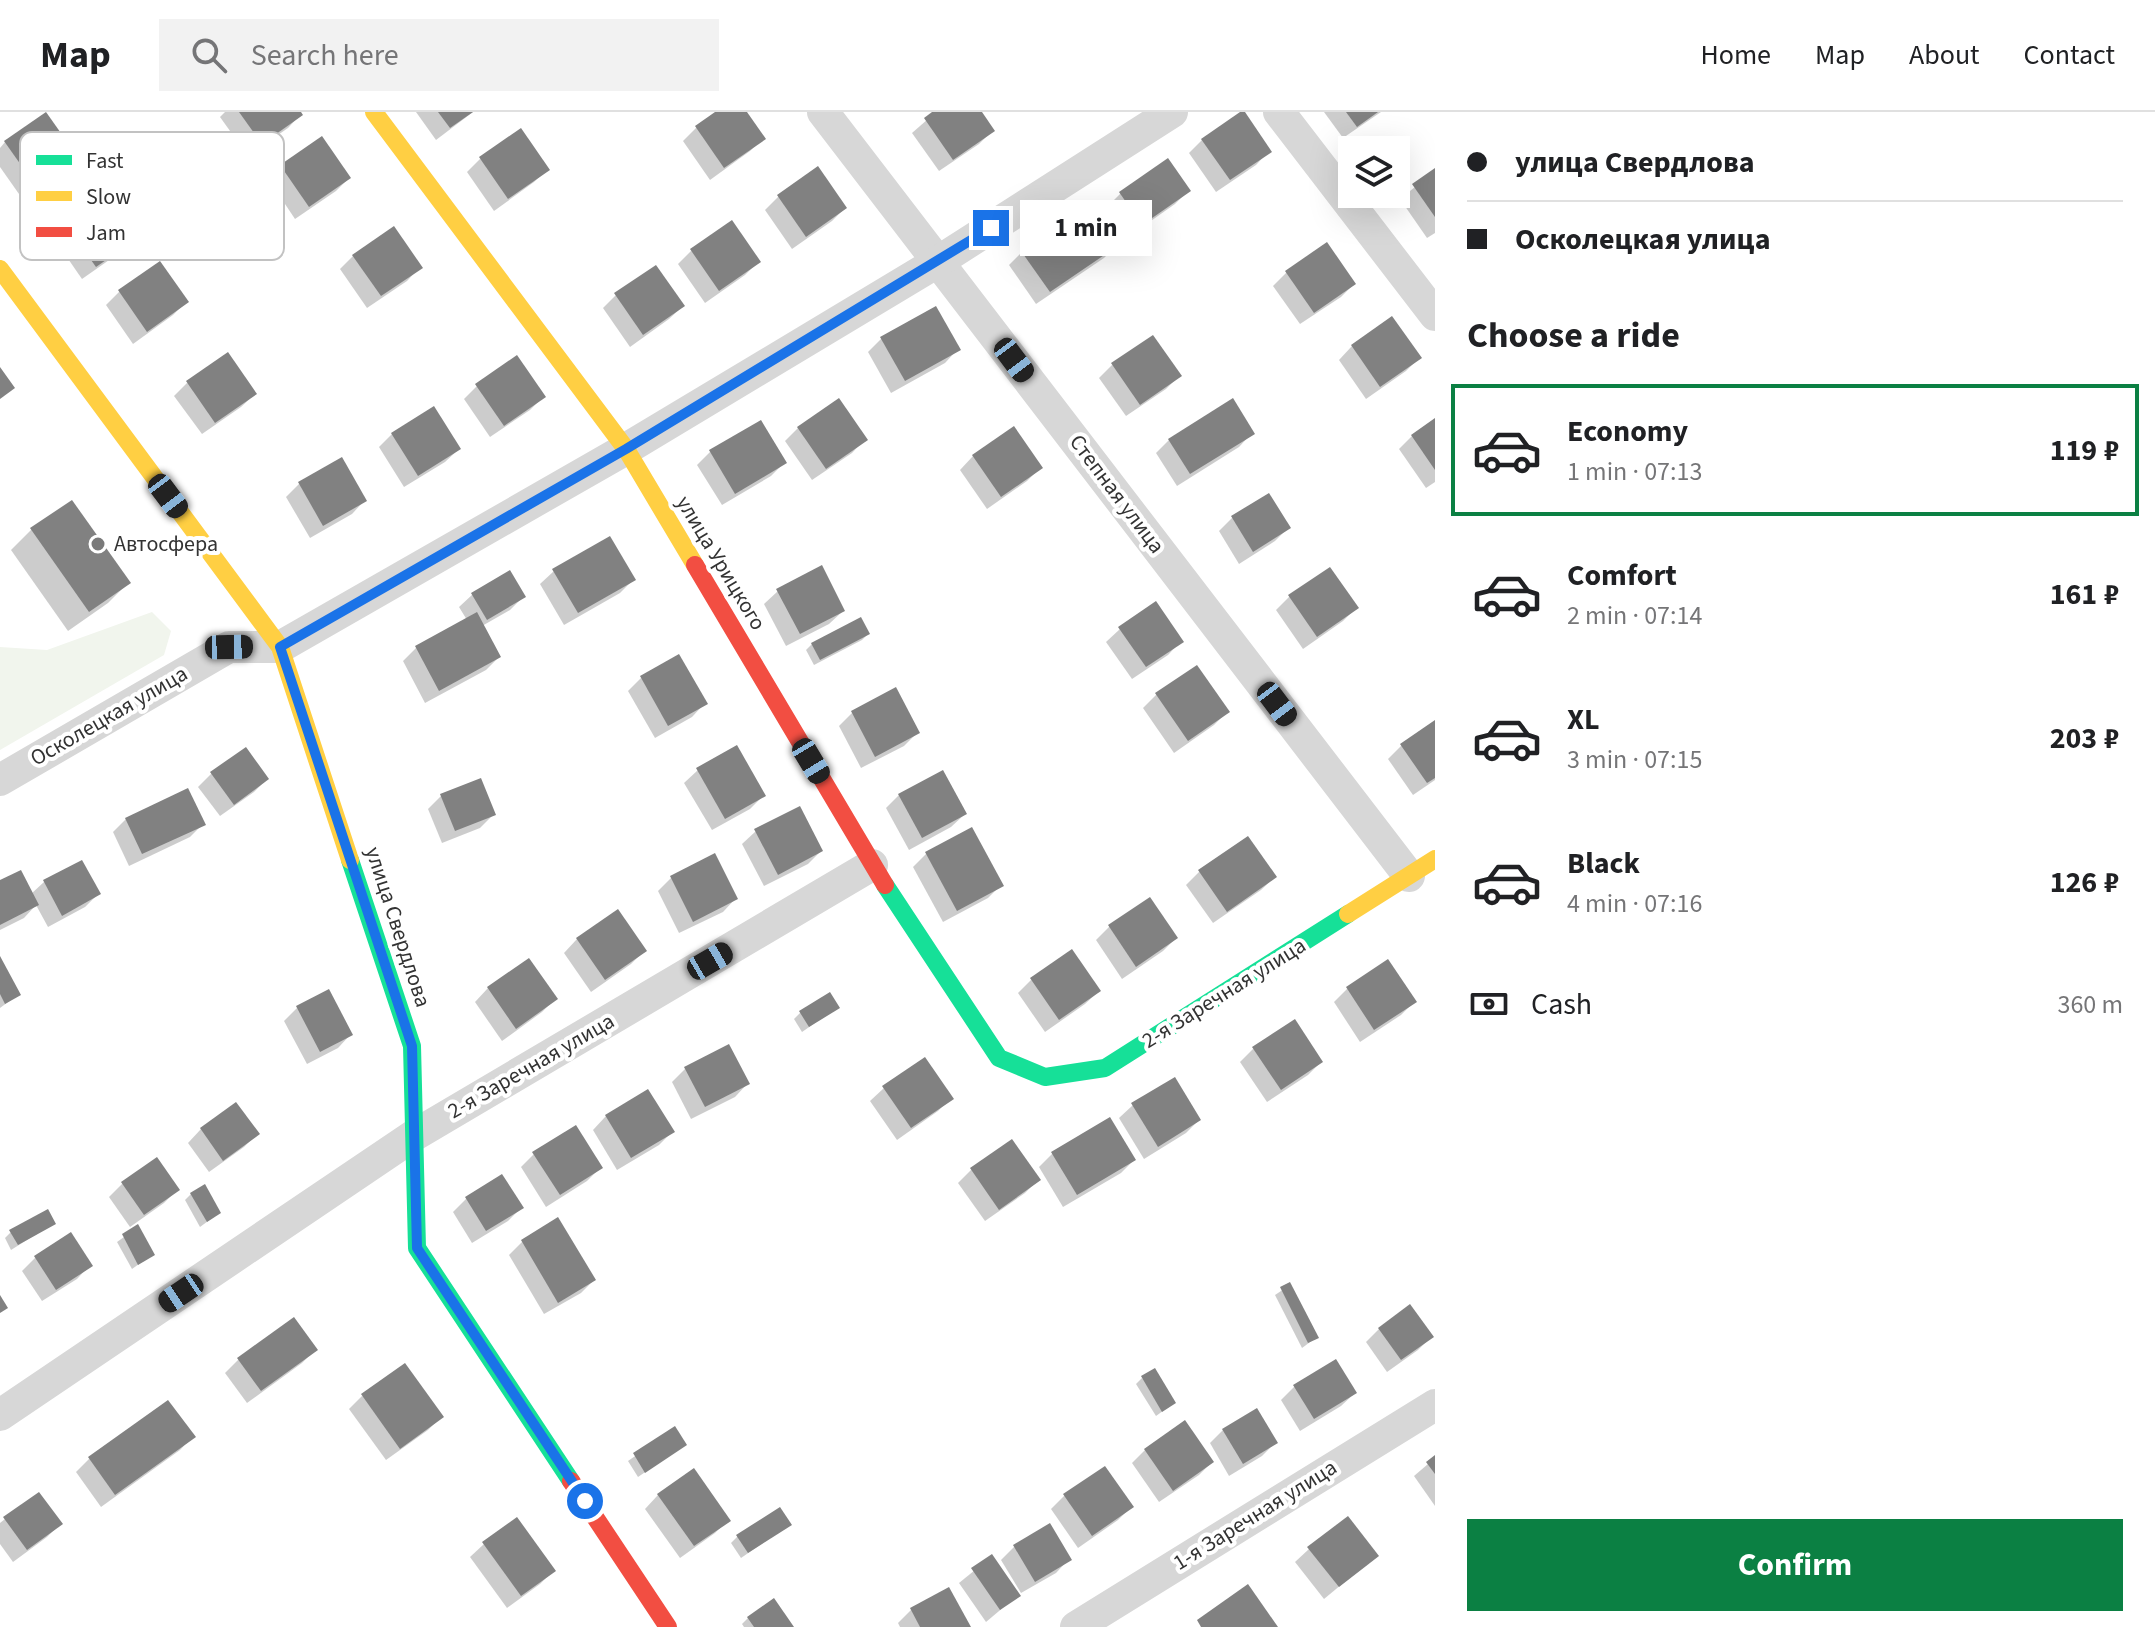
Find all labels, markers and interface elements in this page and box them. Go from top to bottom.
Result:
search box [159,19,719,91]
text: Map [40,28,111,82]
icon: search [187,33,231,77]
text: Search here [251,34,399,77]
text: Home [1700,35,1771,75]
text: Map [1815,35,1865,75]
text: About [1909,35,1980,75]
text: Contact [2024,35,2115,75]
legend [20,132,284,260]
map controls [1338,136,1410,208]
button: layers [1338,136,1410,208]
text: улица Свердлова [1515,141,1755,184]
text: Fast [86,145,124,177]
text: Slow [86,181,131,213]
callout: 1 min [1019,200,1151,256]
text: 1 min [1054,209,1118,246]
route end [973,210,1009,246]
text: Jam [86,217,126,249]
text: Осколецкая улица [1515,218,1771,261]
text: Choose a ride [1467,310,1680,361]
car [990,334,1038,386]
text: Economy [1567,410,1688,453]
icon: car [1471,414,1543,486]
street label: Степная улица [1062,428,1172,560]
text: 119 ₽ [2050,429,2119,472]
text: 1 min · 07:13 [1567,453,1702,490]
car [144,470,192,522]
street label: улица Урицкого [668,490,774,636]
place label: Автосфера [114,528,218,560]
marker: Автосфера [89,535,107,553]
text: Comfort [1567,554,1677,597]
icon: car [1471,558,1543,630]
text: 161 ₽ [2050,573,2119,616]
text: 2 min · 07:14 [1567,597,1702,634]
car [205,635,253,659]
street label: Осколецкая улица [24,658,194,774]
car [1253,678,1301,730]
text: XL [1567,698,1600,741]
icon: car [1471,702,1543,774]
text: 203 ₽ [2050,717,2119,760]
car [788,734,834,788]
text: 3 min · 07:15 [1567,741,1702,778]
text: Black [1567,842,1640,885]
street label: улица Свердлова [357,843,439,1011]
icon: car [1471,846,1543,918]
text: 126 ₽ [2050,861,2119,904]
text: 4 min · 07:16 [1567,885,1702,922]
street label: 2-я Заречная улица [1136,930,1312,1056]
car [683,939,737,983]
icon: cash [1467,982,1511,1026]
text: Cash [1531,983,1592,1026]
text: 360 m [2057,986,2123,1023]
street label: 2-я Заречная улица [442,1005,620,1127]
car [154,1270,208,1316]
street label: 1-я Заречная улица [1167,1452,1343,1578]
route start [567,1483,603,1519]
button: Confirm [1467,1519,2123,1611]

